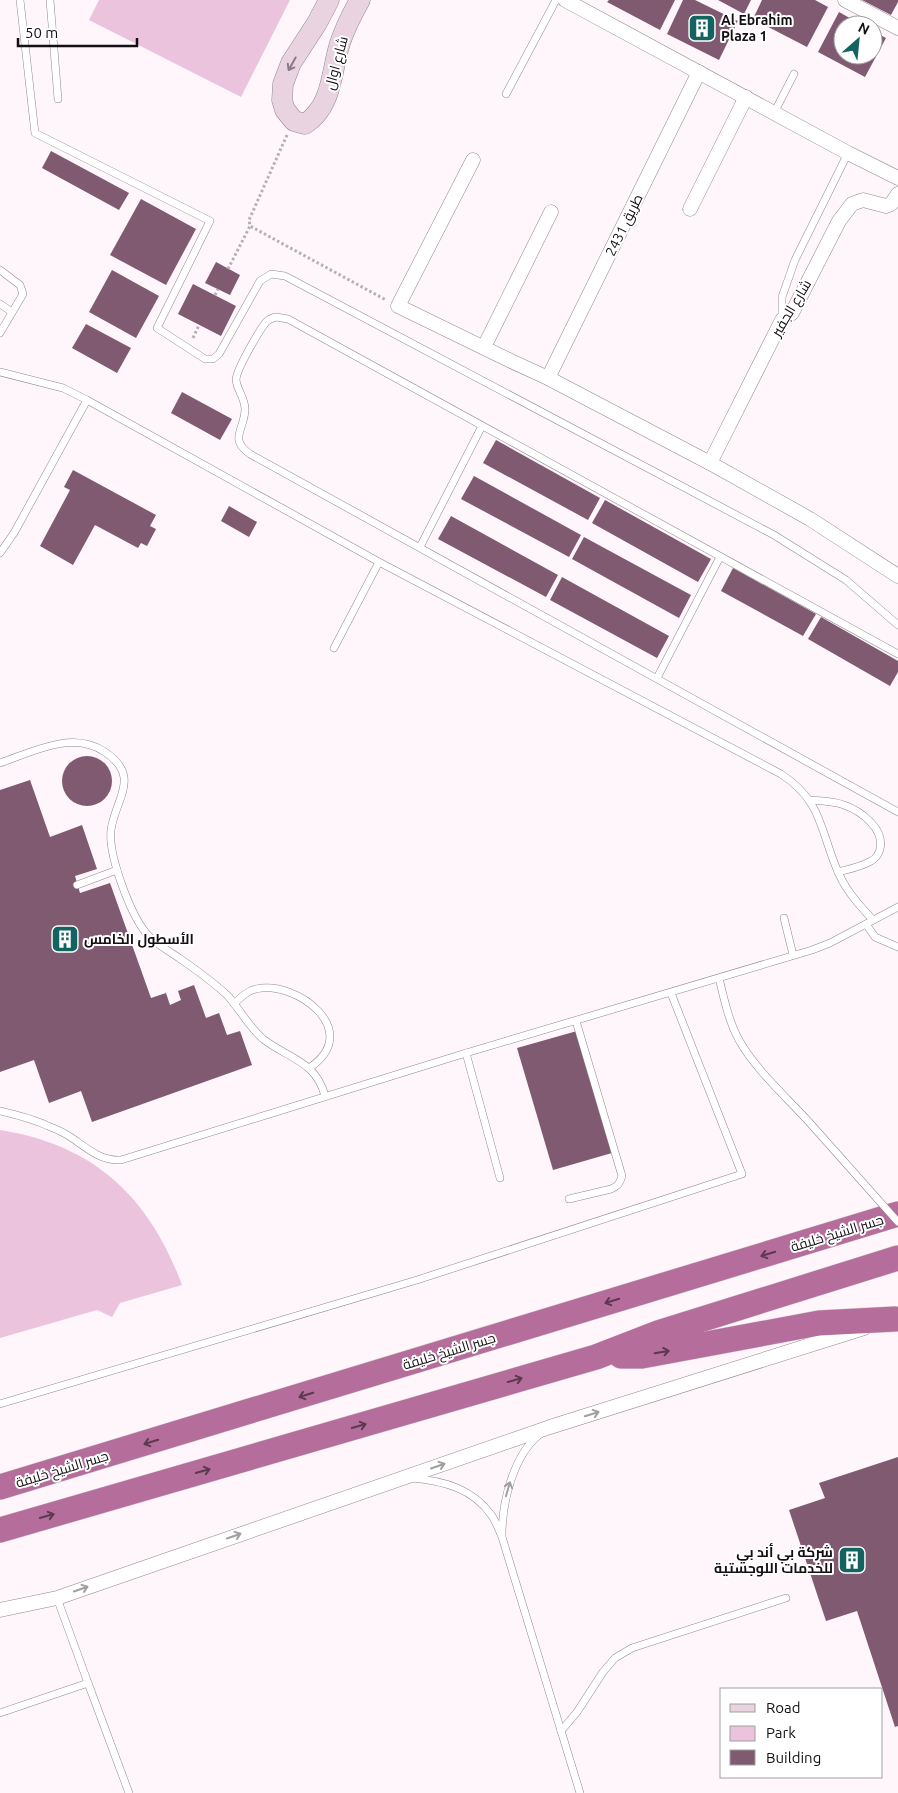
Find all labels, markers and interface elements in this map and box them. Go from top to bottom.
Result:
place label: Al Ebrahim Plaza 1 [721,12,793,44]
building icon: Al Ebrahim Plaza 1 [687,13,717,43]
scale bar [18,15,136,47]
north arrow [833,15,883,65]
text: N [856,19,872,38]
text: 50 m [25,24,58,41]
street label: شارع اوال [321,34,352,92]
one-way arrow [286,56,296,70]
street label: طريق 2431 [602,191,647,259]
street label: شارع الجفير [767,277,815,341]
building icon: الأسطول الخامس [50,924,80,954]
place label: الأسطول الخامس [84,931,194,948]
street label: جسر الشيخ خليفة [789,1211,886,1256]
one-way arrow [760,1250,776,1260]
one-way arrow [605,1297,621,1307]
street label: جسر الشيخ خليفة [401,1329,498,1374]
one-way arrow [653,1347,669,1357]
one-way arrow [507,1375,523,1385]
one-way arrow [298,1390,314,1400]
one-way arrow [583,1409,599,1418]
one-way arrow [351,1420,367,1430]
one-way arrow [143,1438,159,1448]
street label: جسر الشيخ خليفة [14,1447,111,1492]
one-way arrow [429,1461,445,1470]
one-way arrow [195,1466,211,1476]
one-way arrow [504,1482,514,1498]
one-way arrow [38,1511,54,1521]
one-way arrow [226,1531,242,1540]
place label: شركة بي أند بي للخدمات اللوجستية [714,1543,833,1577]
building icon: شركة بي أند بي للخدمات اللوجستية [837,1545,867,1575]
one-way arrow [73,1584,88,1593]
legend [720,1688,883,1778]
text: Road [766,1699,801,1716]
text: Park [766,1724,796,1741]
text: Building [766,1749,821,1766]

